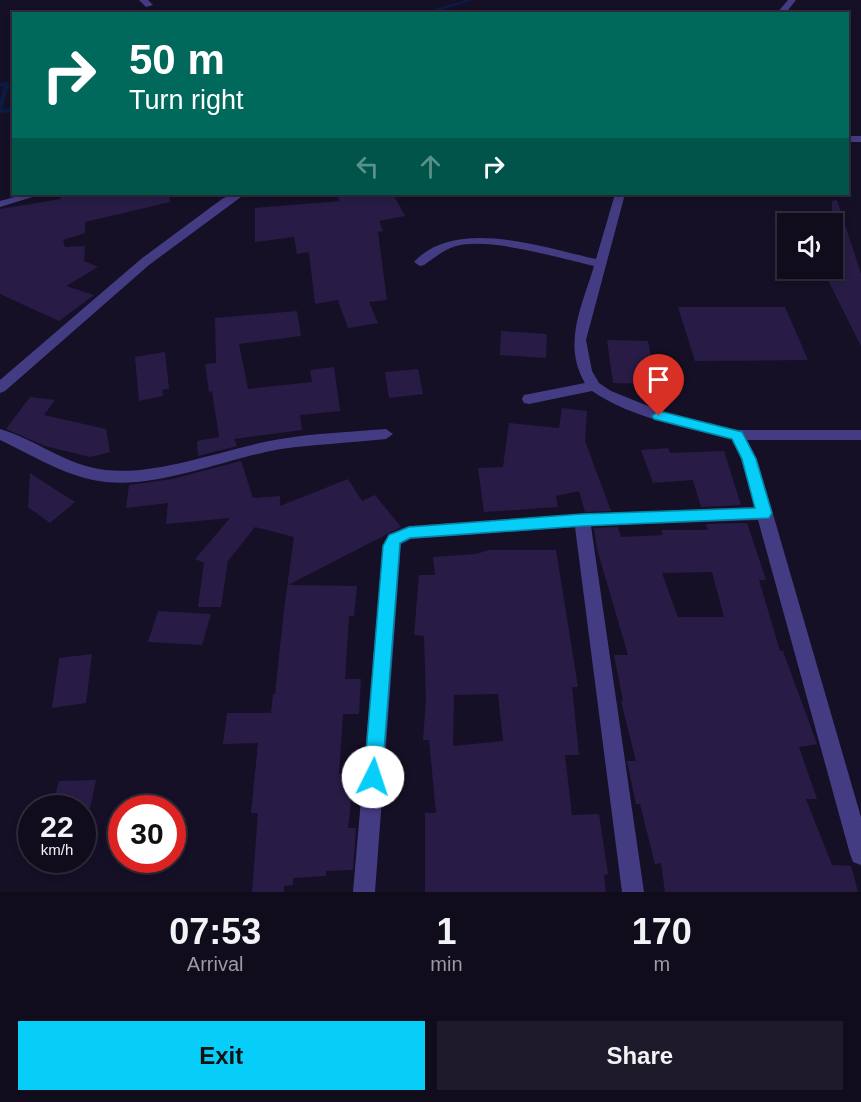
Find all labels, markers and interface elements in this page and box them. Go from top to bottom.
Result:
icon: right [30,36,108,114]
text: 50 m [129,36,225,83]
text: Turn right [129,85,244,115]
icon: left [351,150,384,183]
icon: ahead [414,150,447,183]
icon: right [477,150,510,183]
map controls [777,213,843,279]
button: sound [777,213,843,279]
pin [633,354,684,416]
icon: arrive [642,363,675,396]
position arrow [341,745,405,809]
speed limit sign: 30 [108,795,186,873]
text: 22 [40,810,74,843]
text: km/h [41,841,73,858]
text: 07:53 [169,911,261,952]
text: 1 [436,911,456,952]
text: 170 [632,911,692,952]
text: Arrival [187,953,244,975]
text: min [430,953,463,975]
text: m [653,953,670,975]
button: Exit [18,1021,425,1090]
button: Share [437,1021,843,1090]

